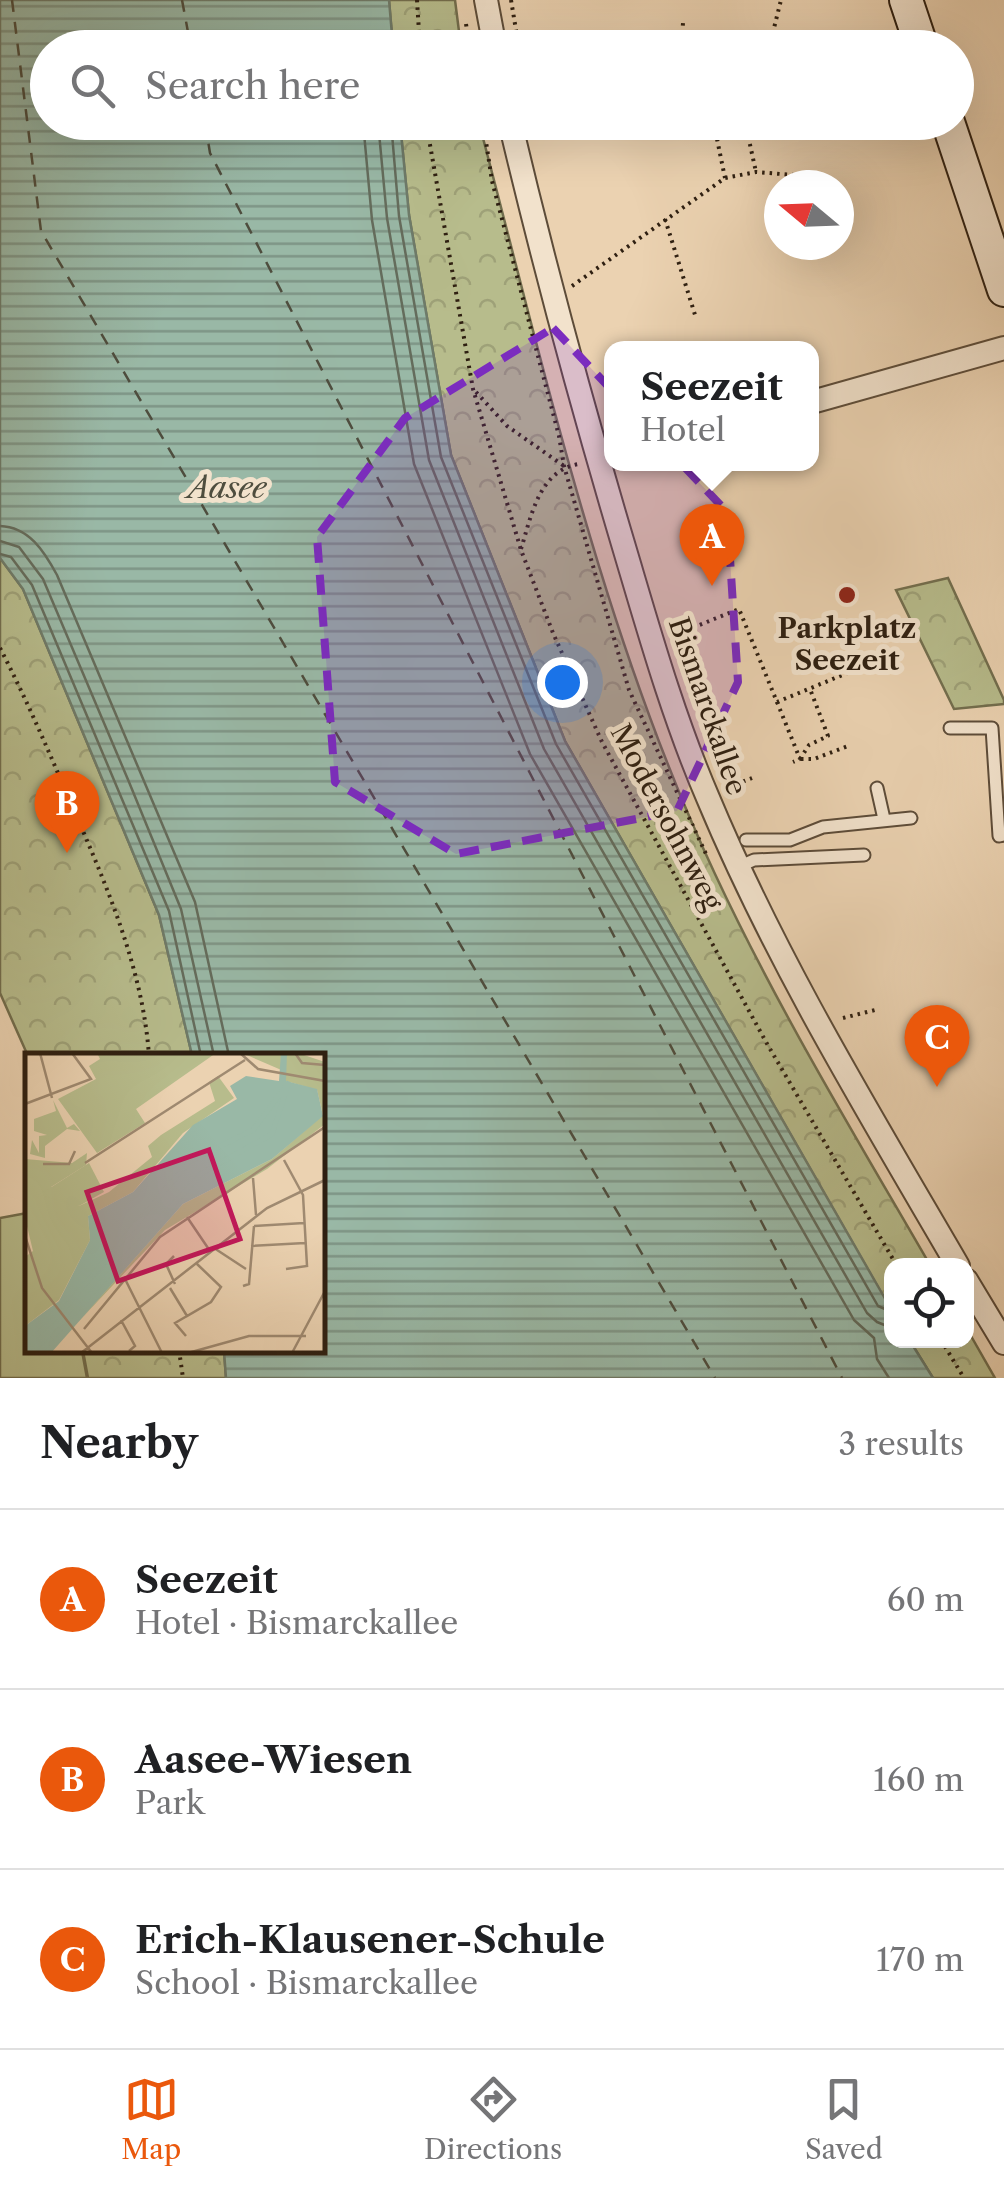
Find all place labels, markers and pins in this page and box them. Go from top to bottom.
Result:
pin: A [680,504,744,586]
marker: Parkplatz Seezeit [836,584,858,606]
place label: Parkplatz Seezeit [778,611,916,677]
pin: B [34,770,100,853]
pin: C [904,1004,970,1087]

